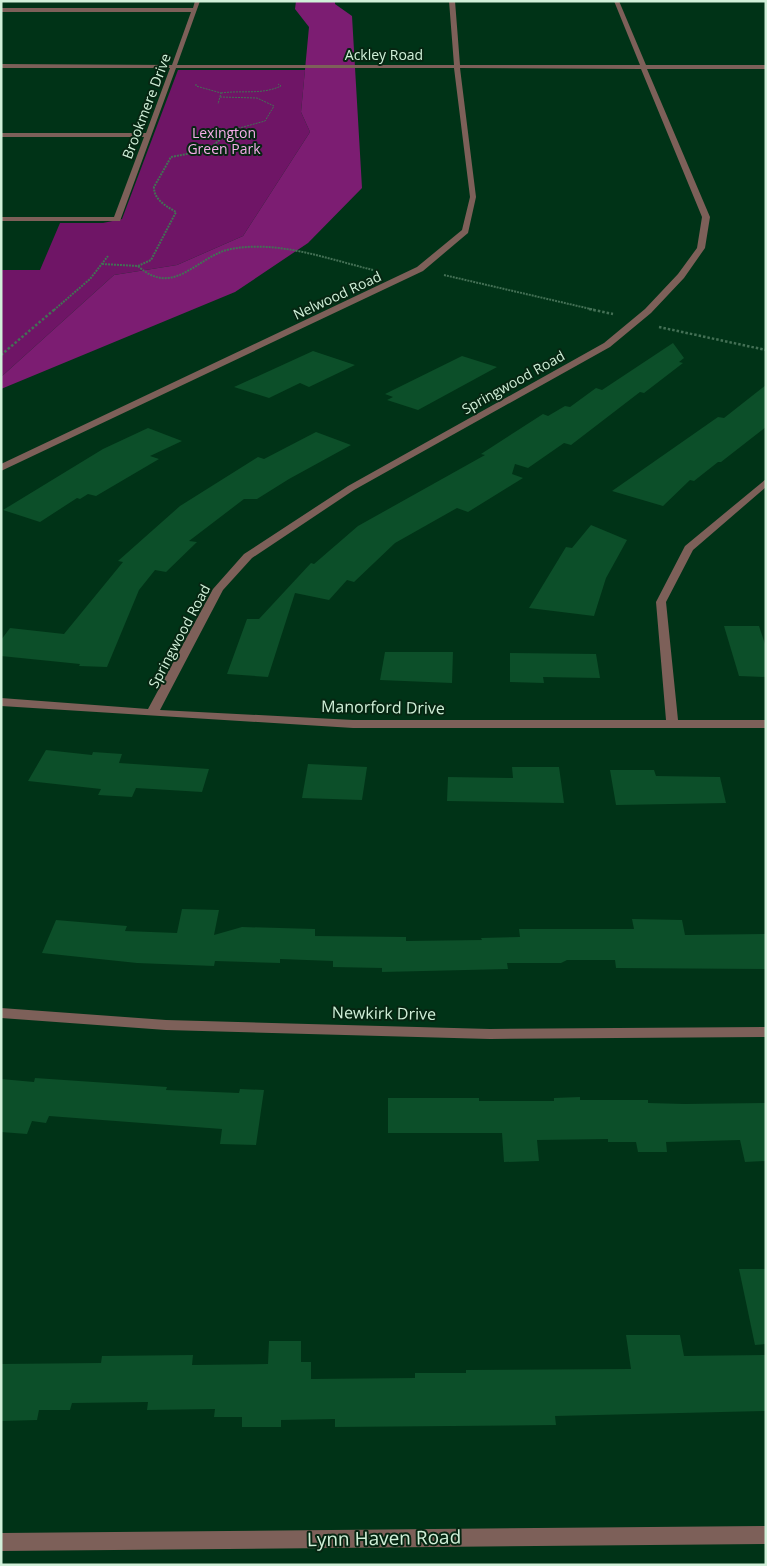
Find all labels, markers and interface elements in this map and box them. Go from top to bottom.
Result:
street label: Ackley Road [345,45,423,64]
street label: Brookmere Drive [117,51,175,161]
park label: Lexington Green Park [187,123,261,158]
street label: Nelwood Road [290,266,384,324]
street label: Springwood Road [458,346,568,418]
street label: Springwood Road [144,581,214,691]
street label: Manorford Drive [321,695,445,719]
street label: Newkirk Drive [332,1001,436,1025]
street label: Lynn Haven Road [307,1524,461,1552]

